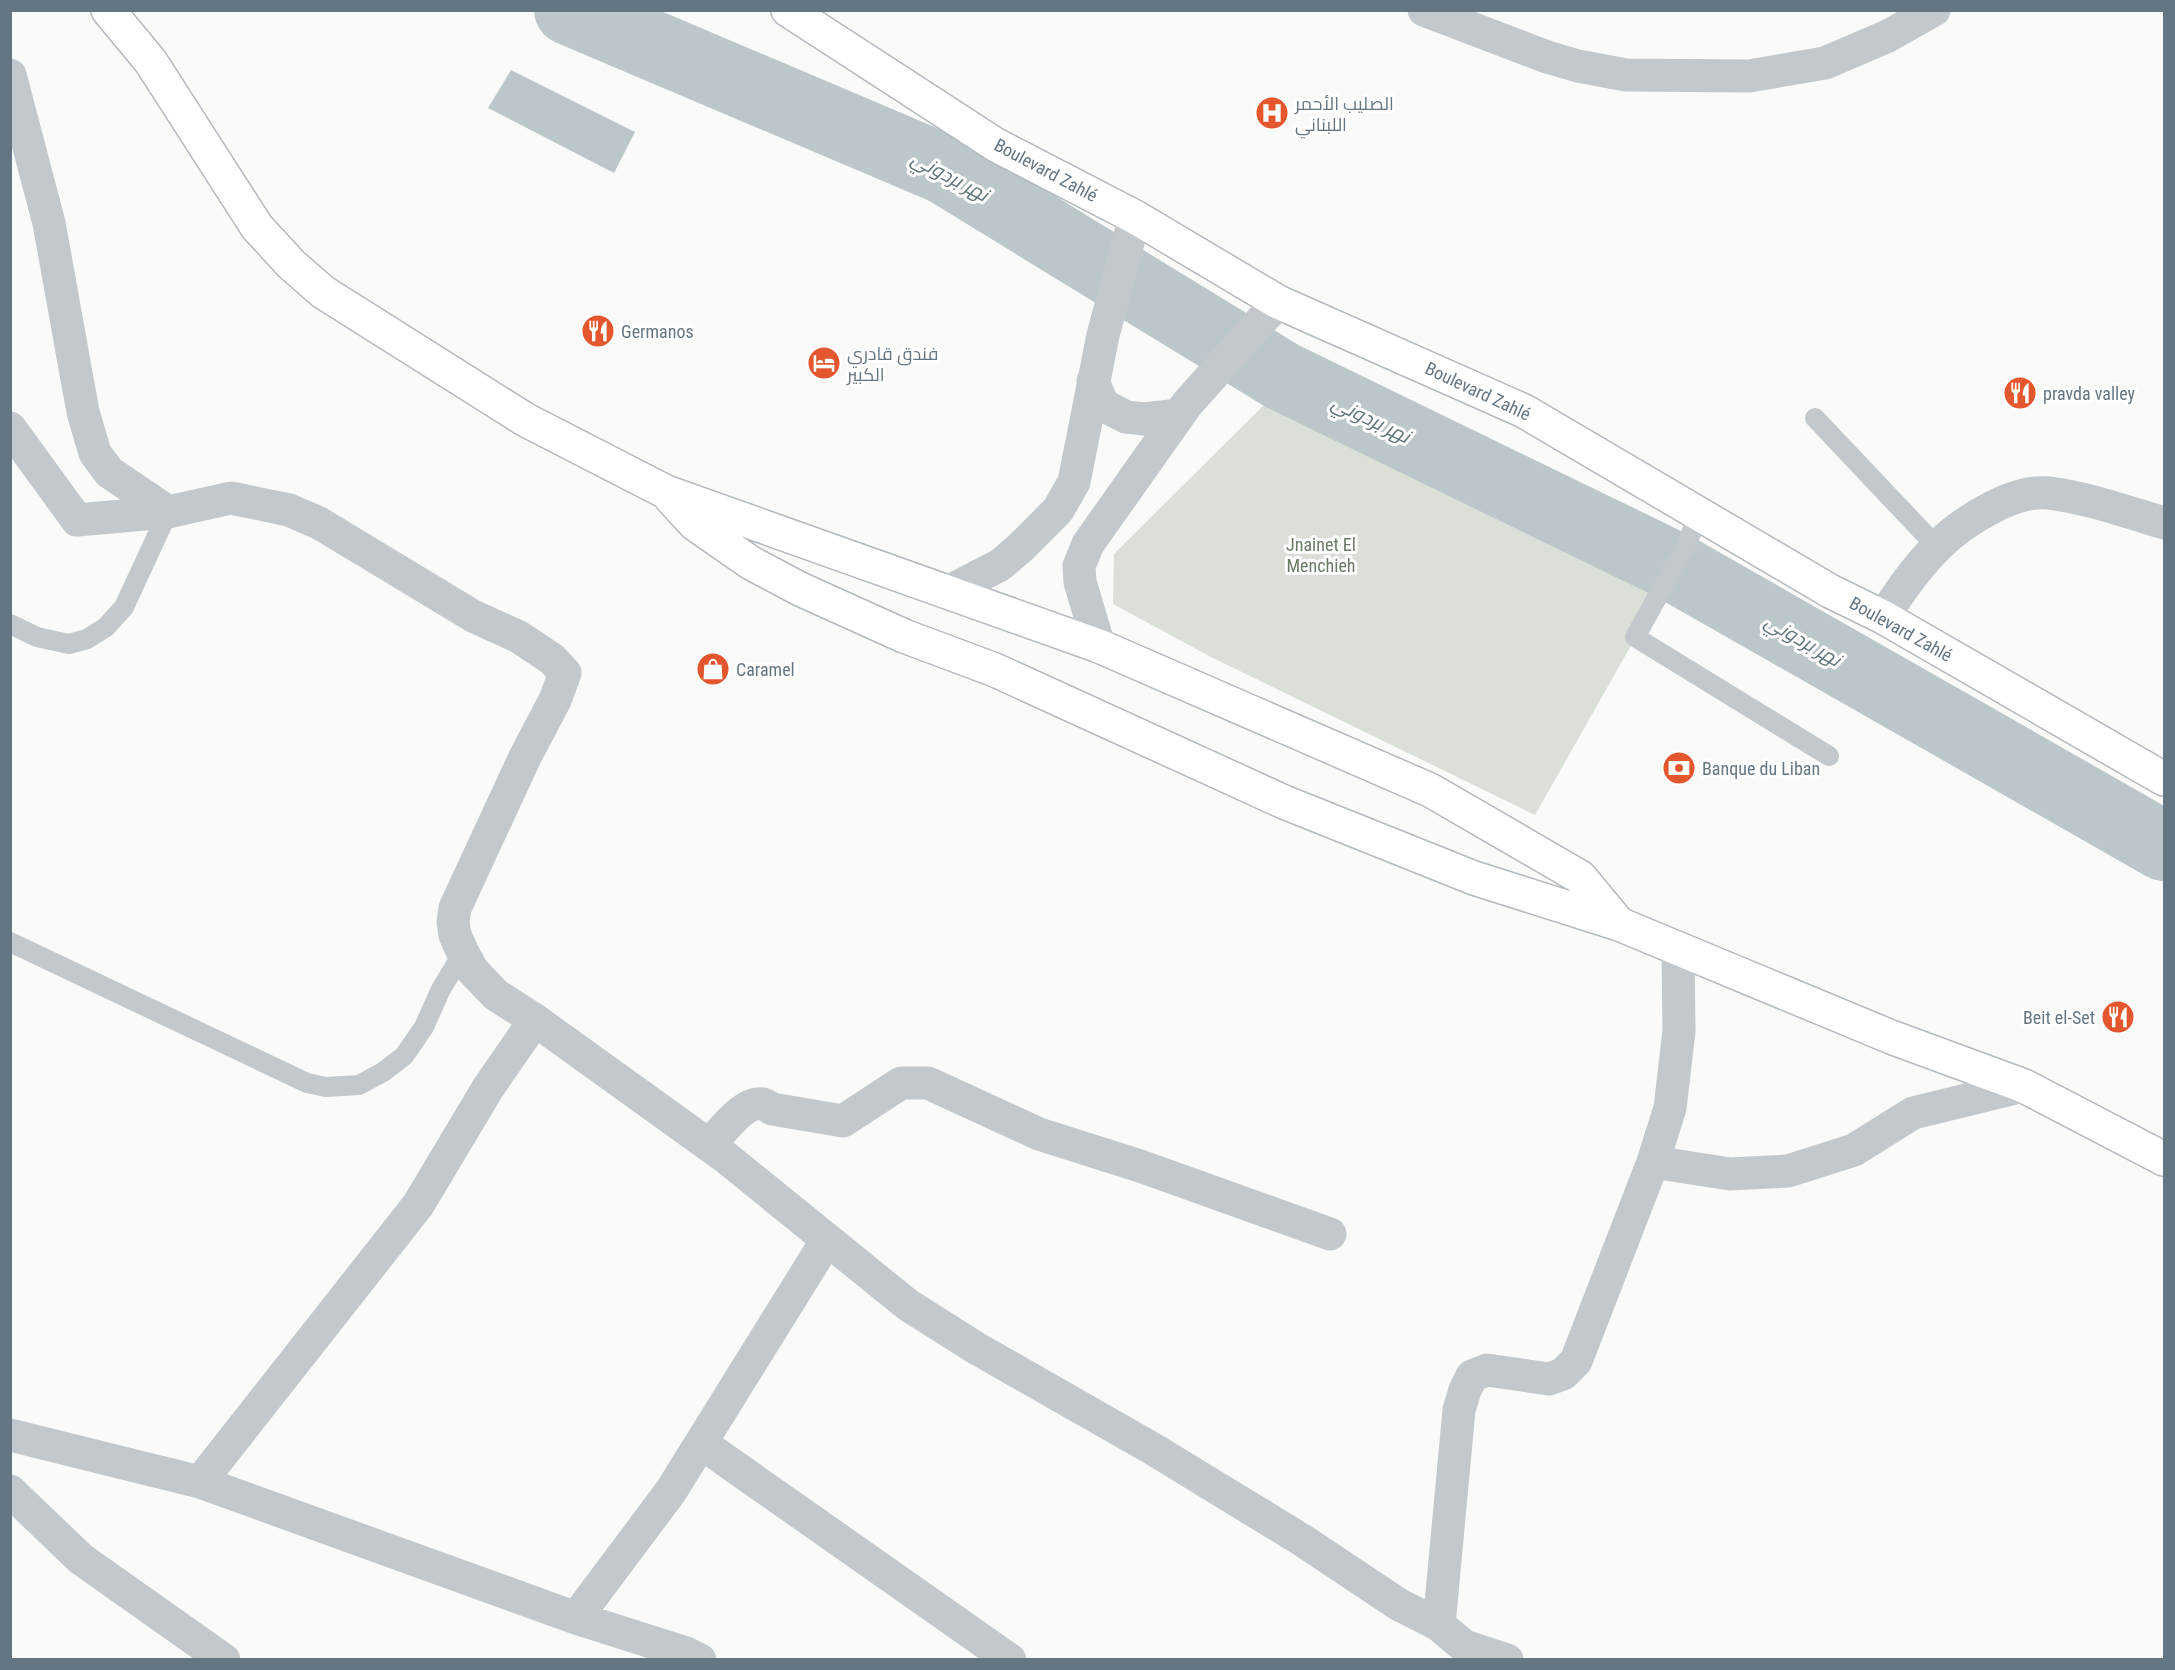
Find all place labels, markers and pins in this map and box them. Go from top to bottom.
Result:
place label: الصليب الأحمر اللبناني [1294,93,1394,139]
hospital icon: الصليب الأحمر اللبناني [1254,95,1290,131]
restaurant icon: Germanos [580,313,616,349]
place label: Germanos [621,321,694,342]
place label: فندق قادري الكبير [846,343,938,386]
hotel icon: فندق قادري الكبير [806,345,842,381]
restaurant icon: pravda valley [2002,375,2038,411]
place label: pravda valley [2043,383,2136,404]
shop icon: Caramel [695,651,731,687]
place label: Caramel [736,659,795,680]
bank icon: Banque du Liban [1661,750,1697,786]
place label: Banque du Liban [1702,758,1820,779]
restaurant icon: Beit el-Set [2100,999,2136,1035]
place label: Beit el-Set [2023,1007,2095,1028]

